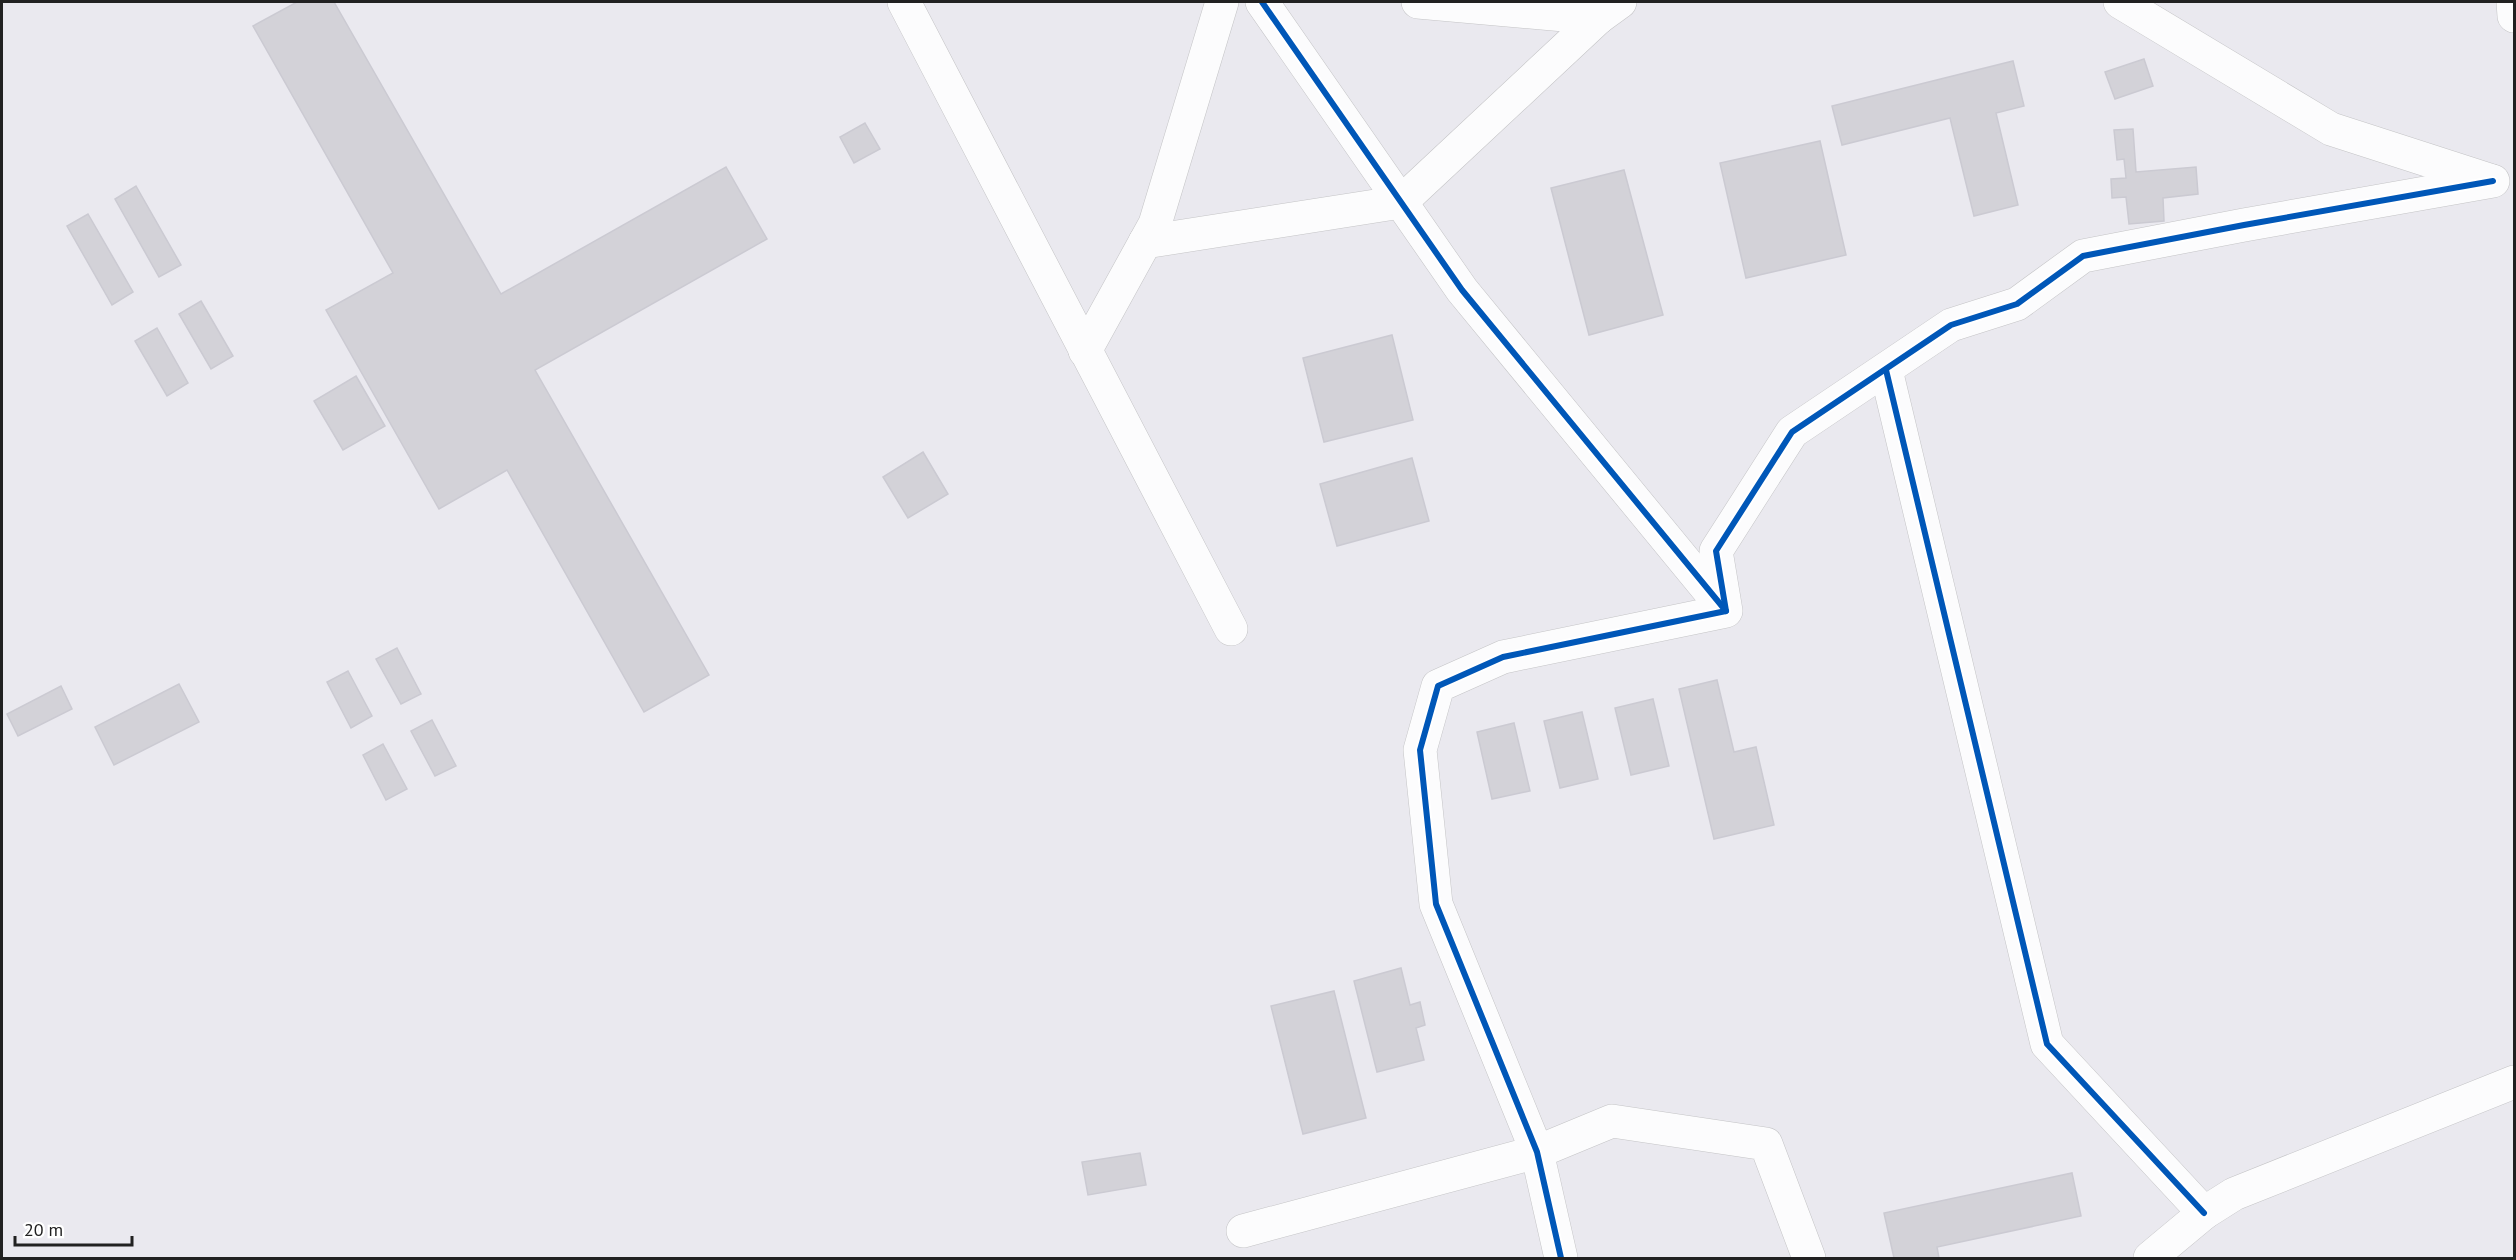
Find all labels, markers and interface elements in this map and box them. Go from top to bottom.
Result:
scale bar [15,1209,132,1247]
text: 20 m [24,1218,63,1241]

